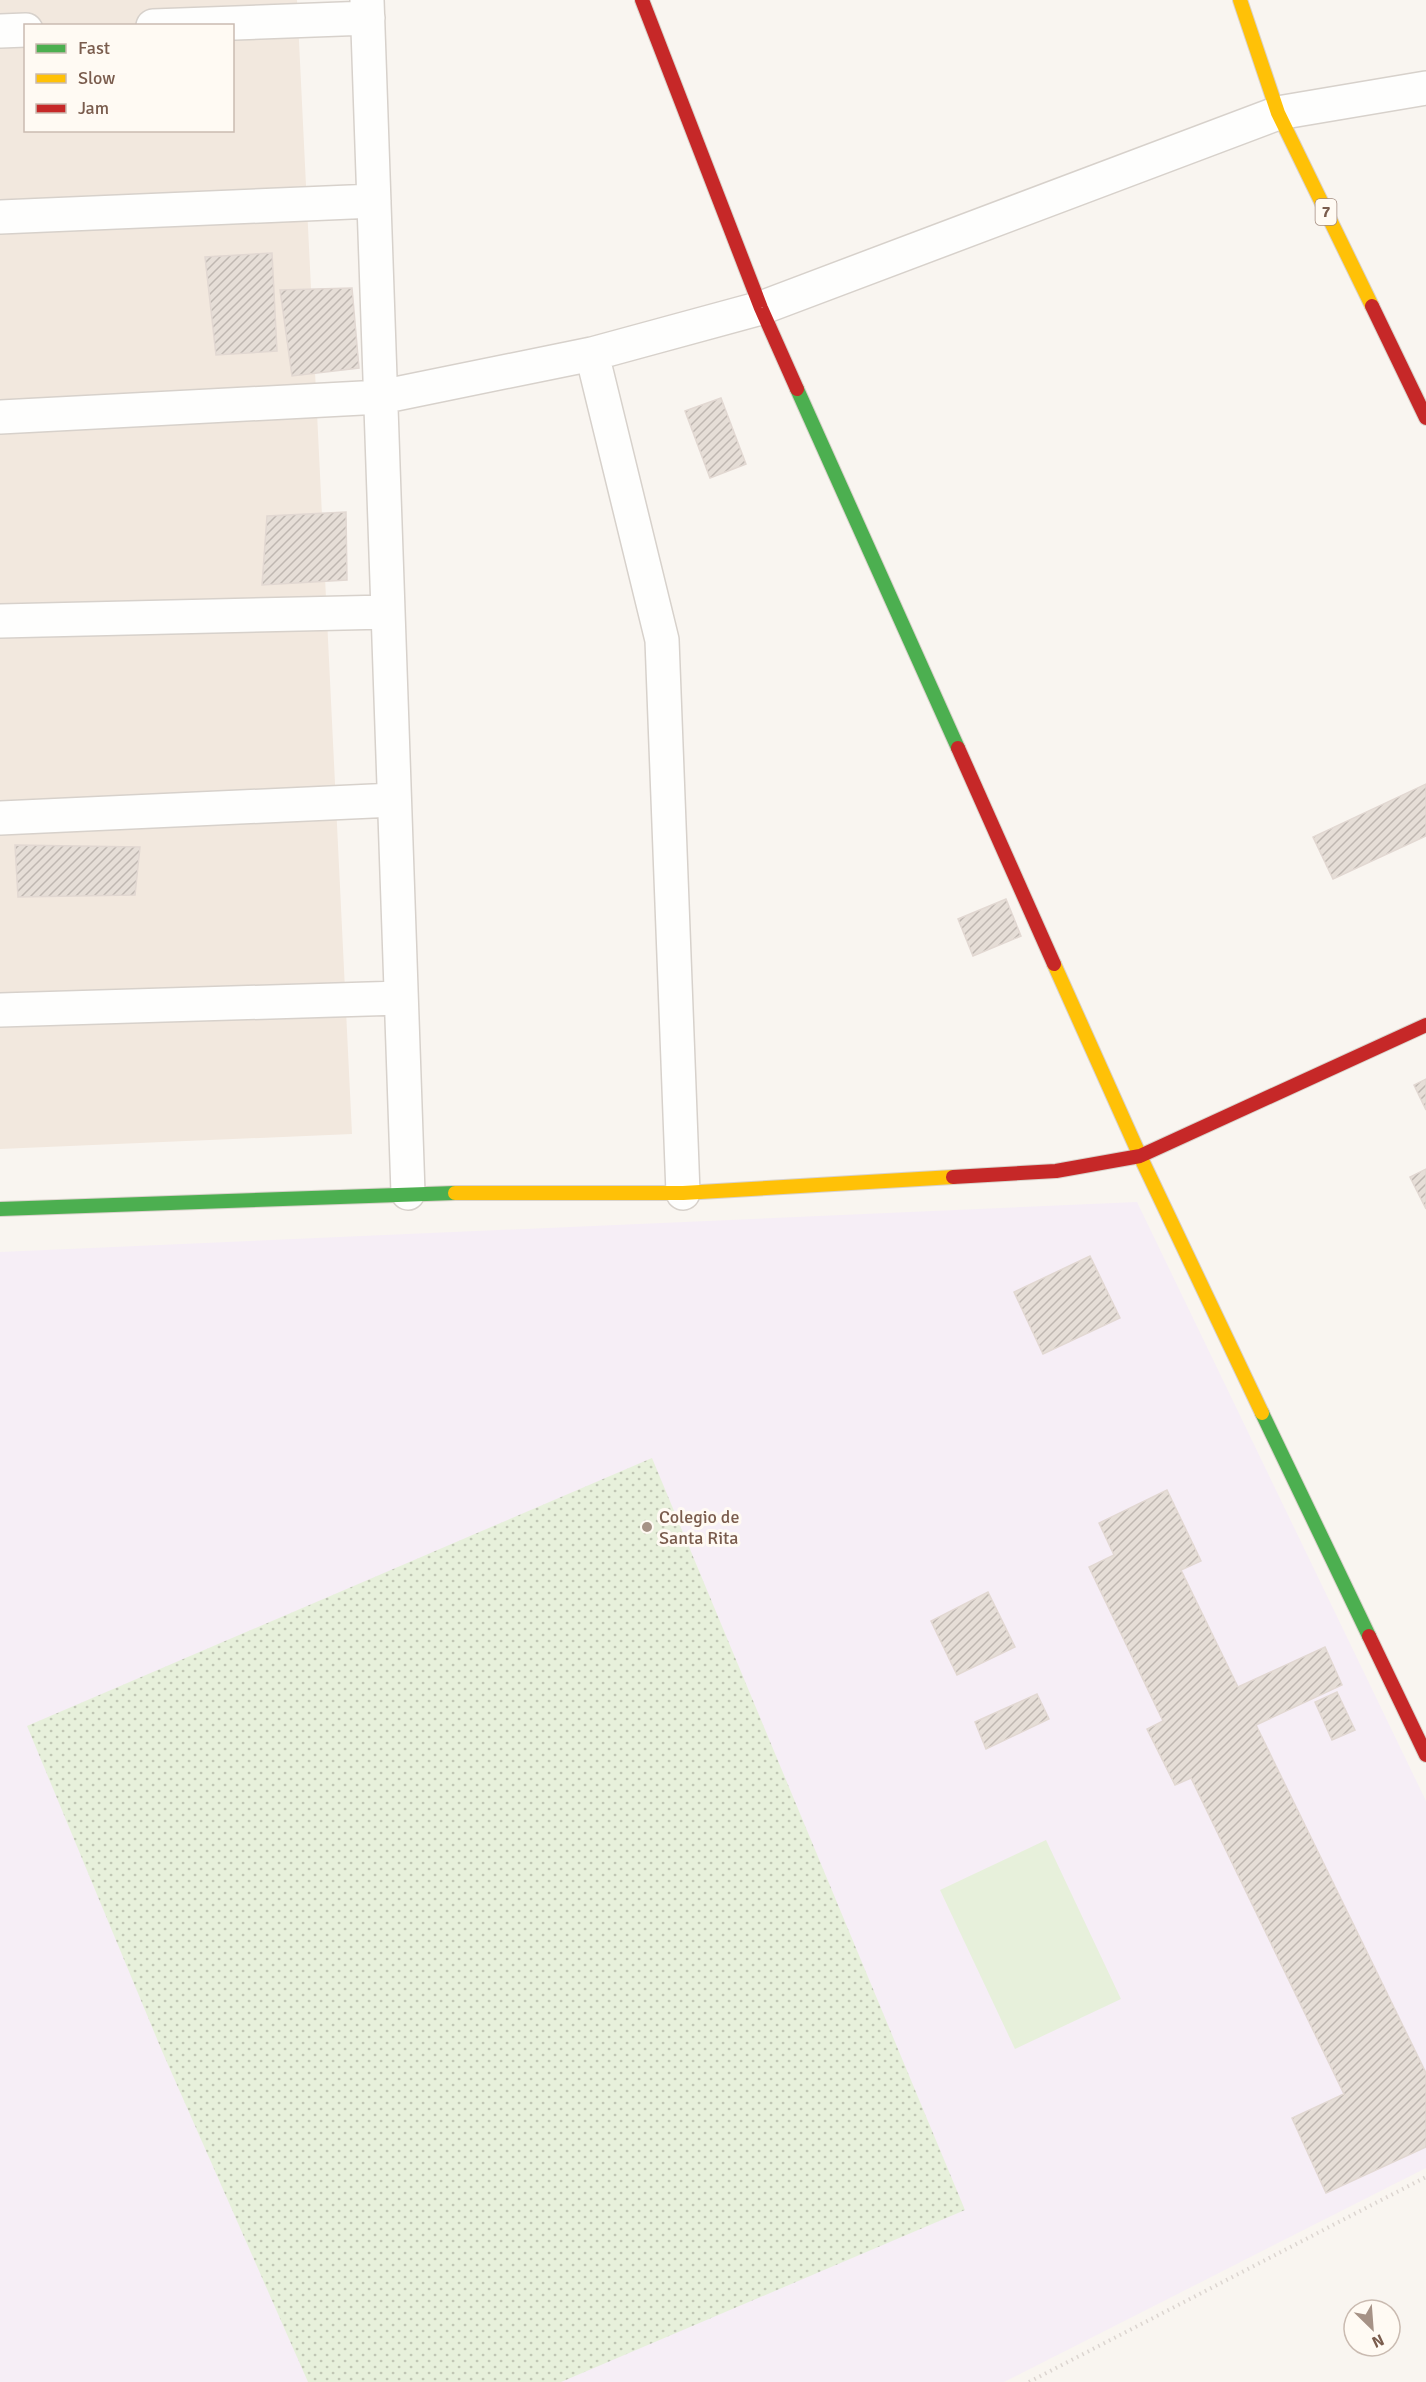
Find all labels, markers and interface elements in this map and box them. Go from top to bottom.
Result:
legend [24,24,234,132]
text: Fast [78,37,110,59]
text: Slow [78,67,115,89]
text: Jam [78,97,109,119]
road number: 7 [1316,199,1336,225]
place label: Colegio de Santa Rita [659,1506,739,1549]
marker: Colegio de Santa Rita [640,1520,654,1534]
north arrow [1342,2298,1402,2358]
text: N [1369,2329,1387,2352]

